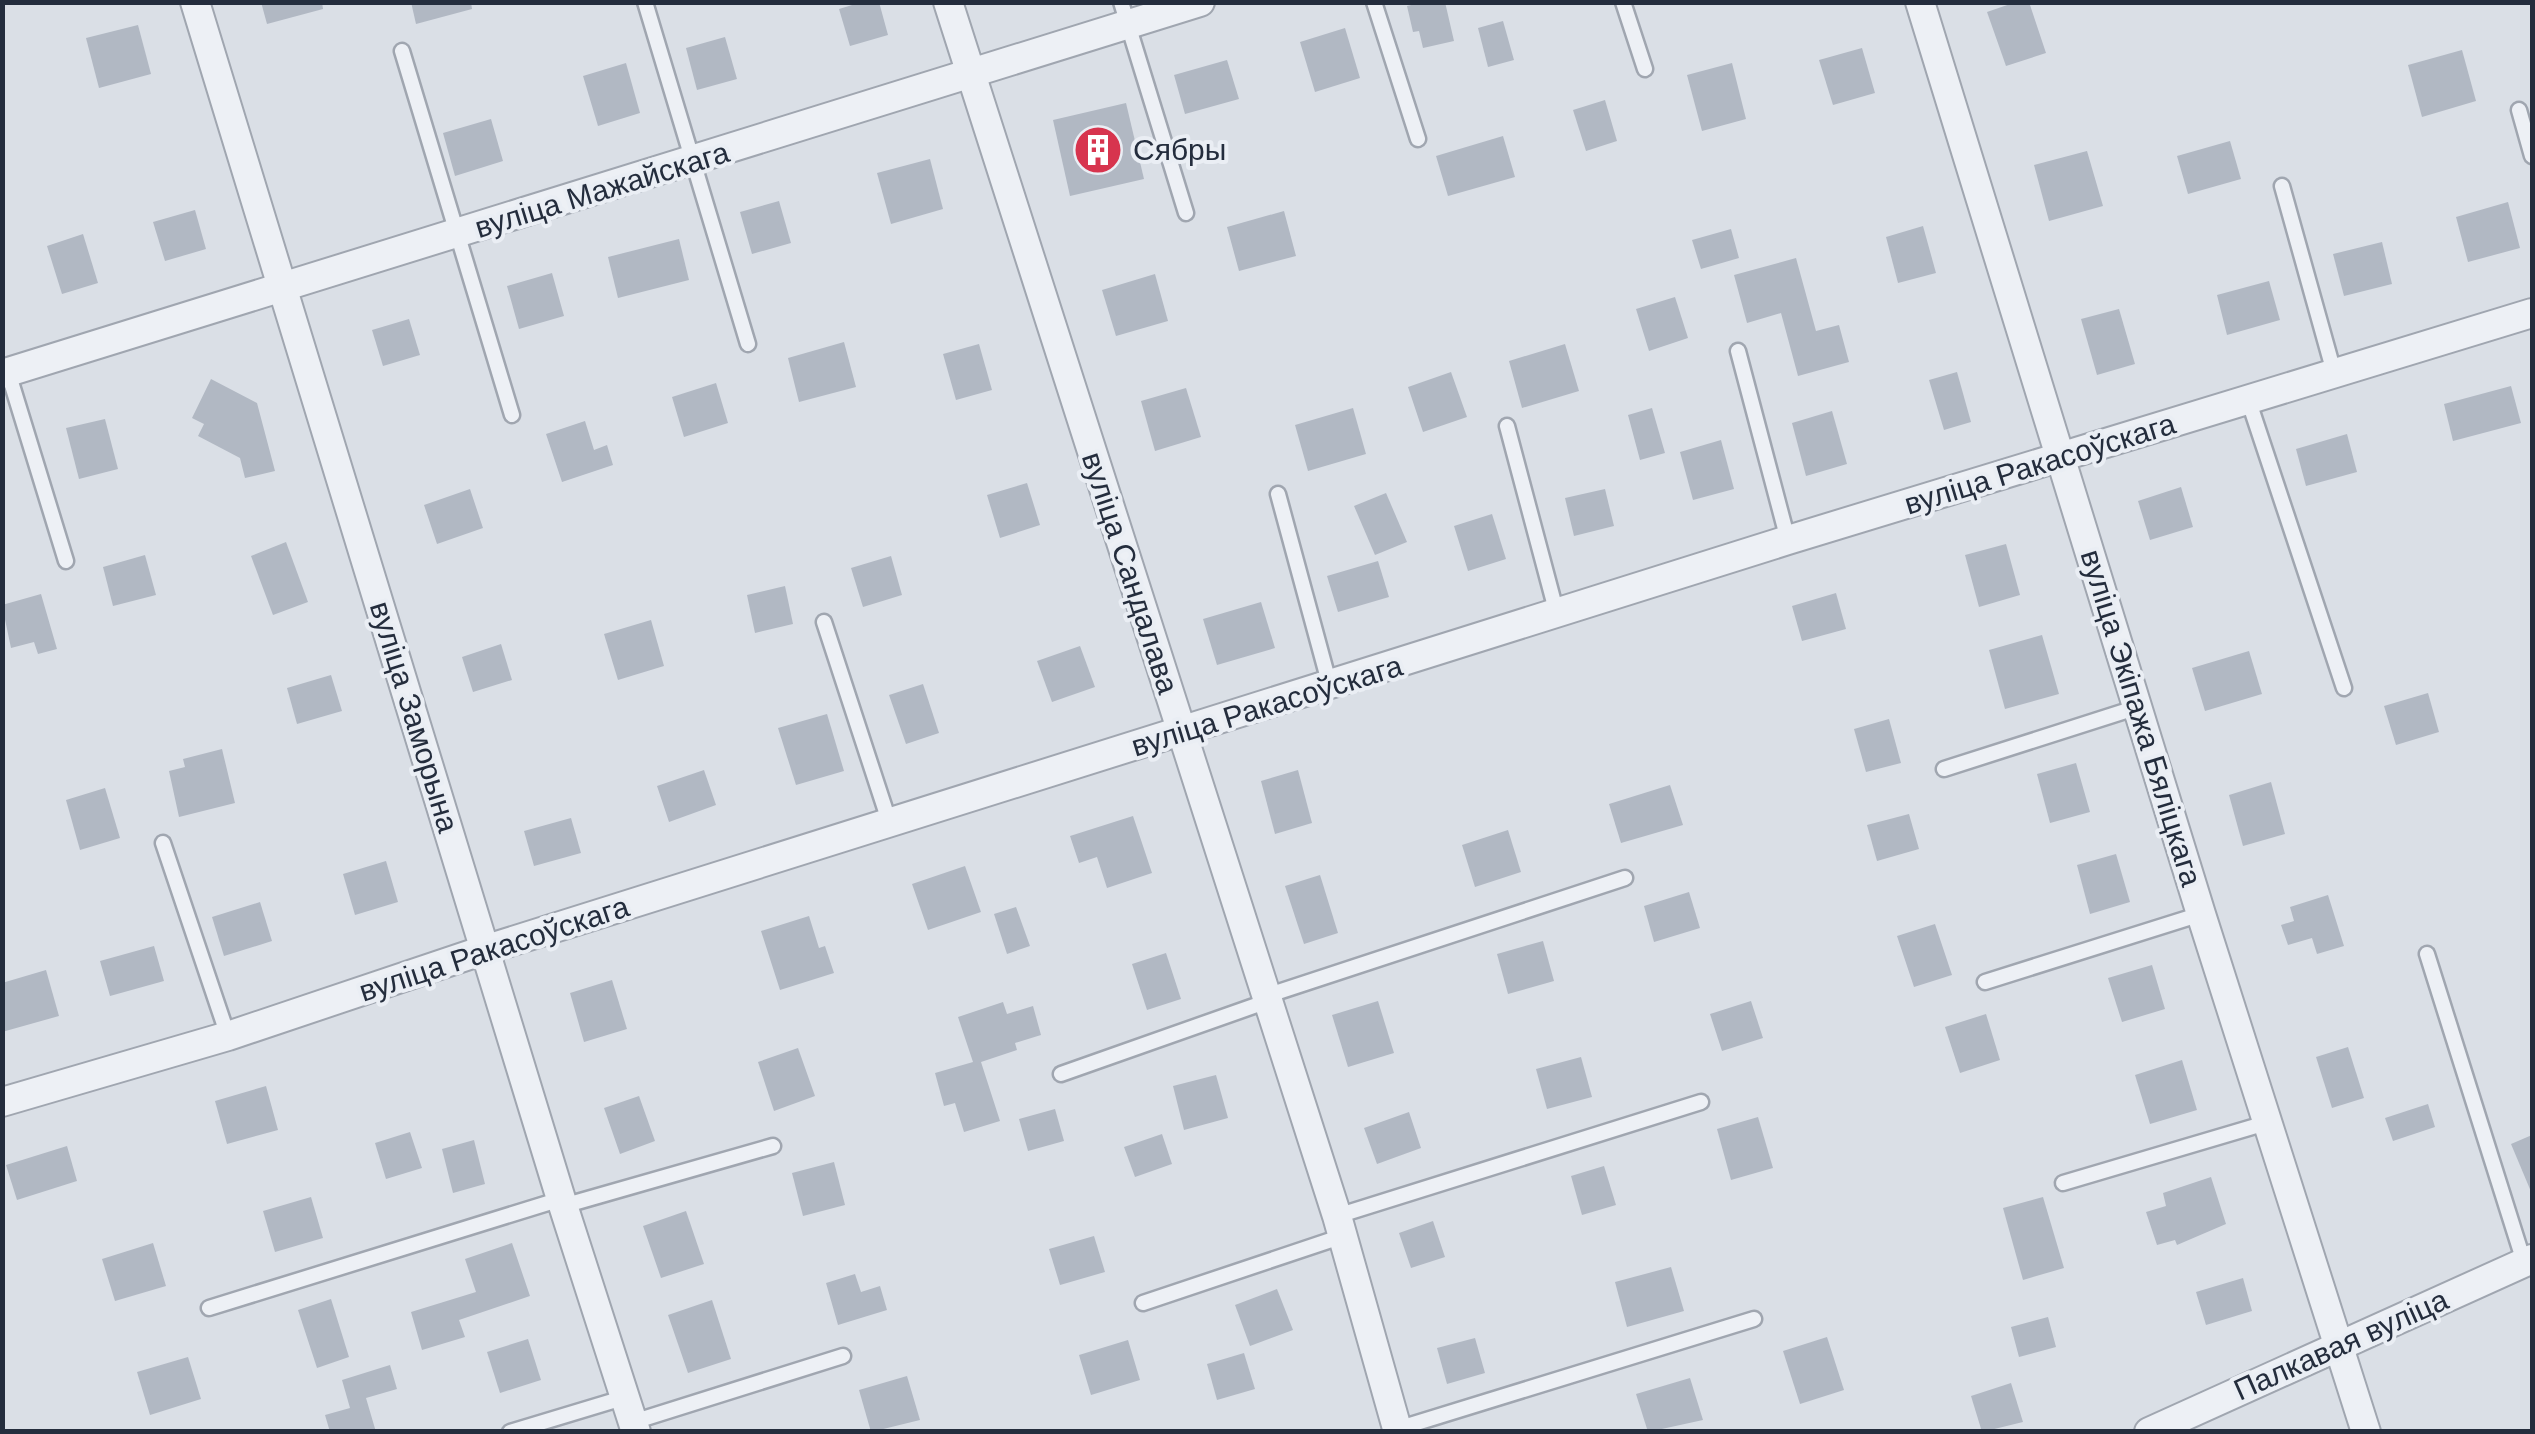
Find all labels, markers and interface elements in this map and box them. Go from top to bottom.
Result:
building icon: Сябры [1072,124,1124,176]
place label: Сябры [1133,133,1226,166]
street label: вуліца Мажайскага [471,135,733,244]
street label: вуліца Ракасоўскага [1900,406,2180,520]
street label: вуліца Сандалава [1076,448,1185,698]
street label: вуліца Экіпажа Бяліцкага [2075,546,2209,890]
street label: вуліца Заморына [364,597,465,837]
street label: вуліца Ракасоўскага [1127,648,1407,762]
street label: вуліца Ракасоўскага [355,889,633,1008]
street label: Палкавая вуліца [2229,1282,2453,1407]

